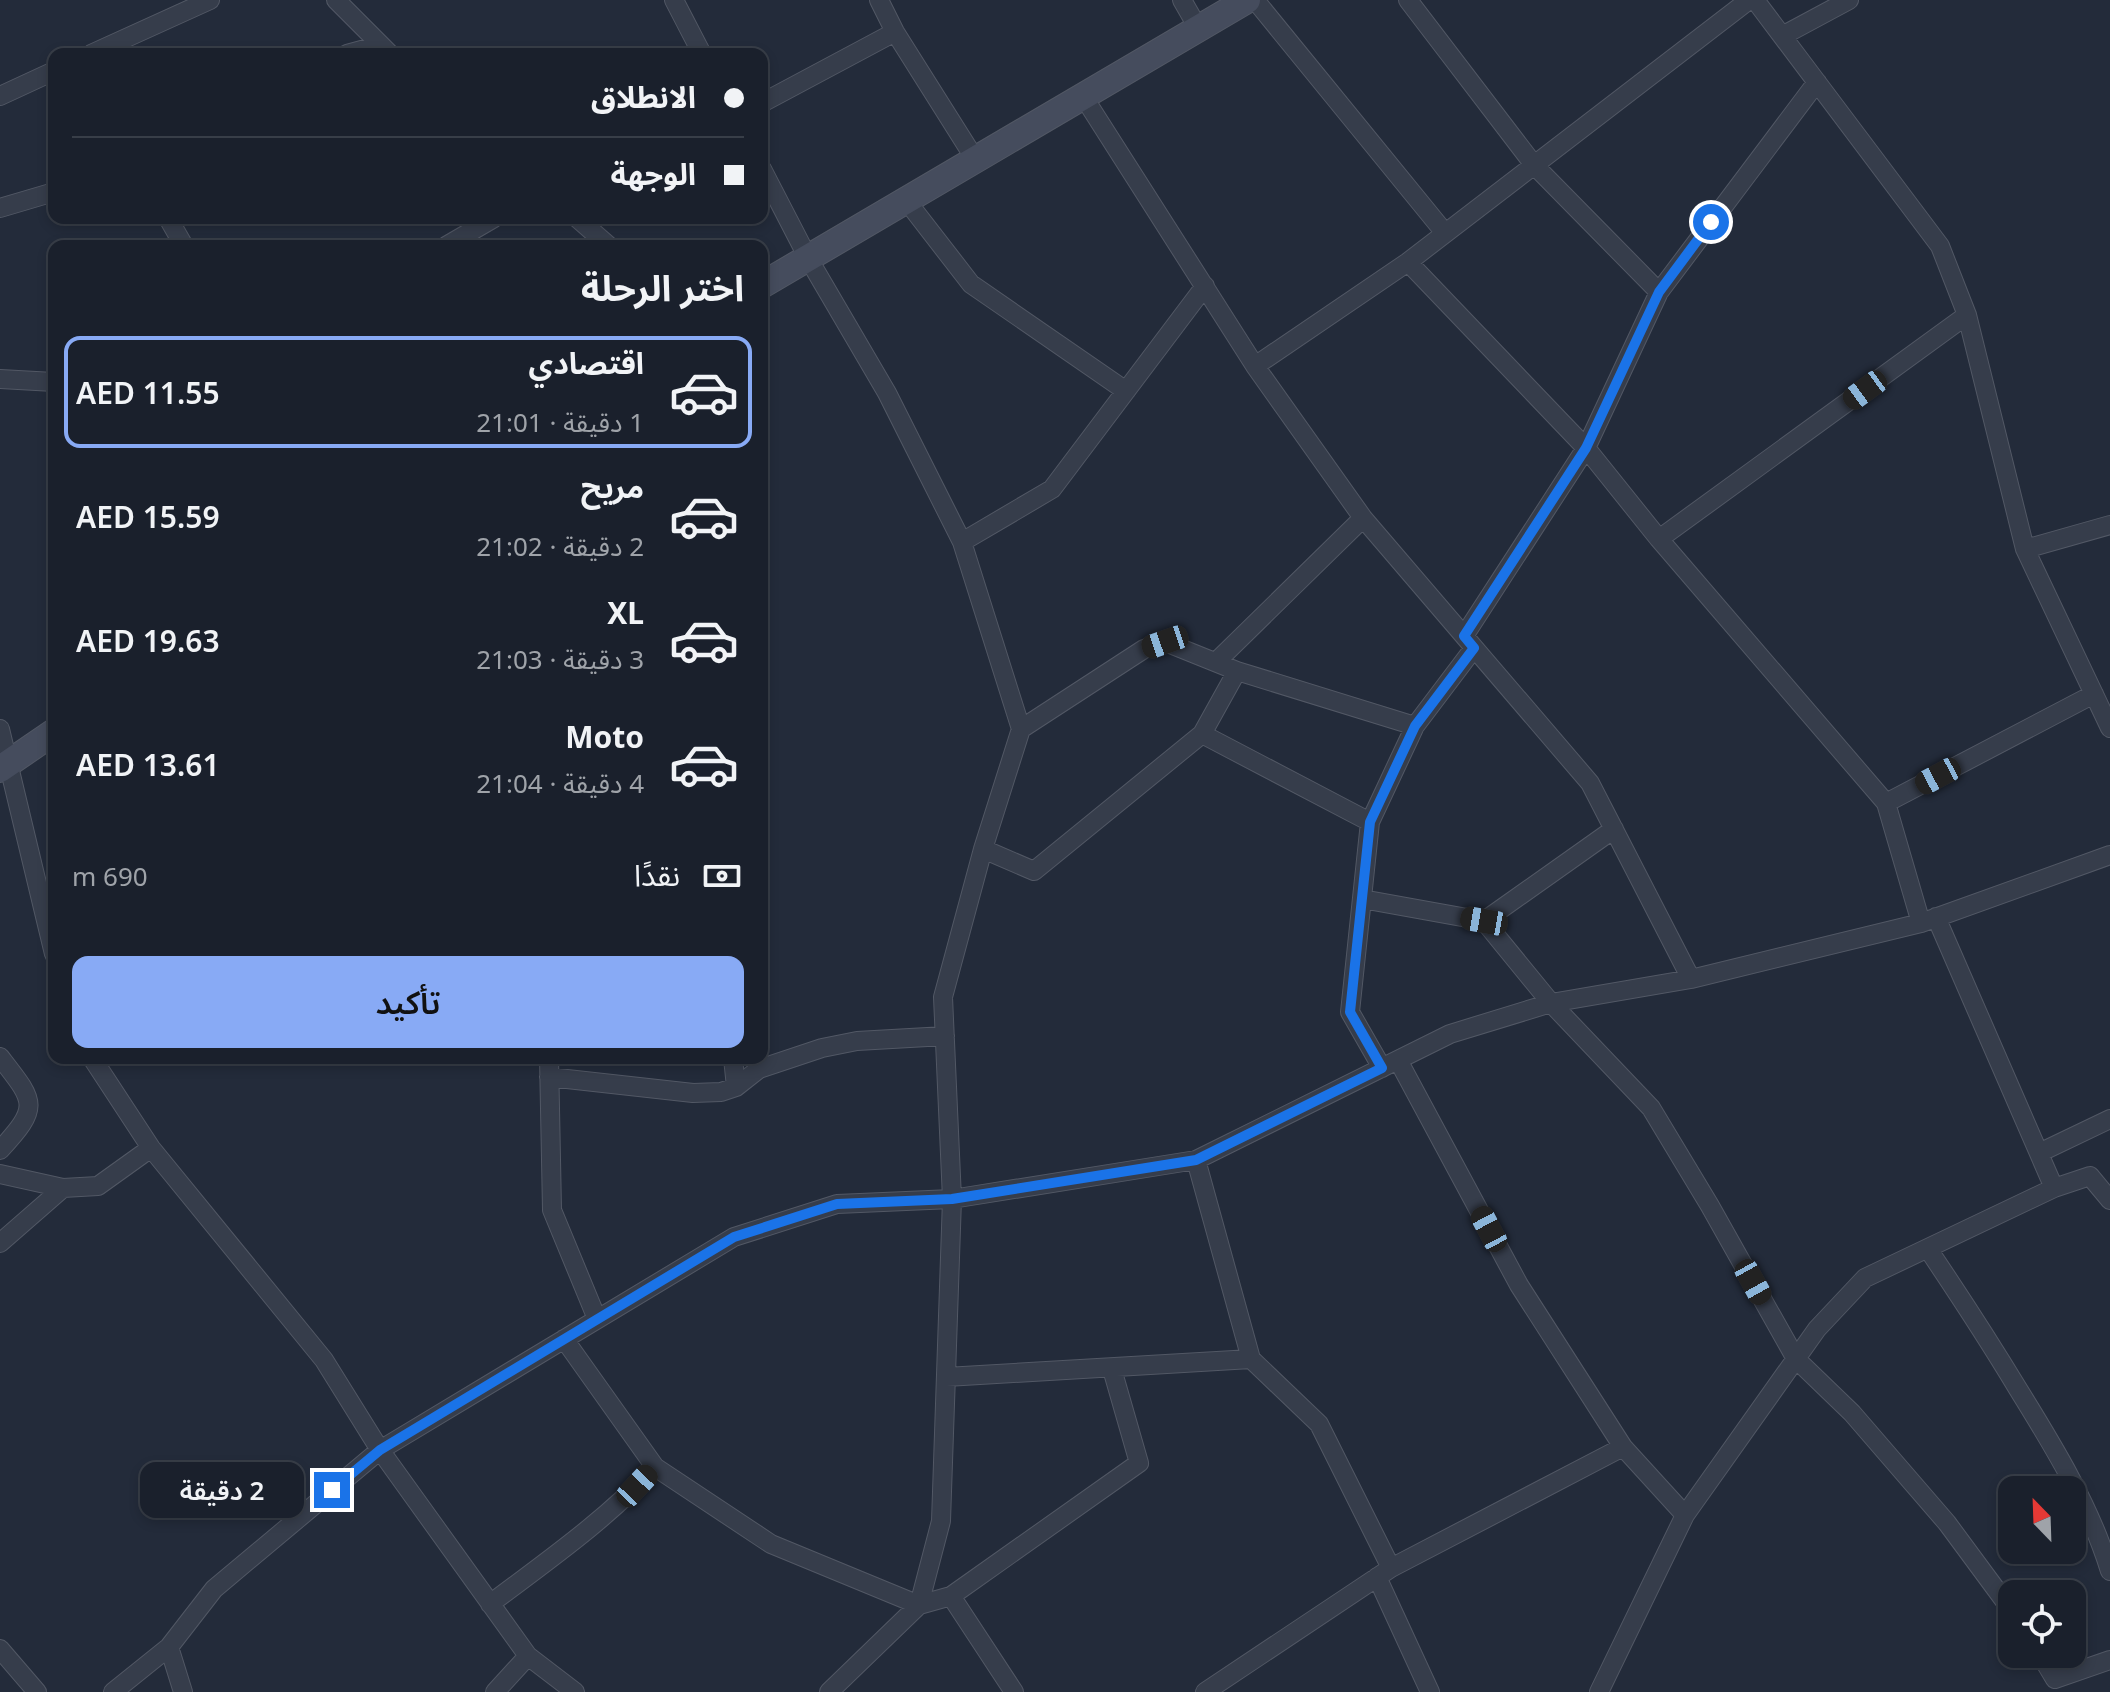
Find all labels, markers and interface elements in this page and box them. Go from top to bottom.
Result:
text: الانطلاق [591,76,696,117]
text: الوجهة [611,153,696,194]
route start [1693,204,1729,240]
text: اختر الرحلة [581,263,744,312]
text: اقتصادي [529,342,644,383]
icon: car [668,356,740,428]
car [1839,366,1891,414]
text: AED 11.55 [76,372,220,413]
text: 1 دقيقة · 21:01 [476,404,644,440]
text: مريح [581,466,644,507]
icon: car [668,480,740,552]
text: AED 15.59 [76,496,220,537]
text: 2 دقيقة · 21:02 [476,528,644,564]
text: XL [607,592,644,633]
icon: car [668,604,740,676]
text: AED 19.63 [76,620,220,661]
car [1138,623,1192,661]
text: 3 دقيقة · 21:03 [476,641,644,677]
text: Moto [565,716,644,757]
icon: car [668,728,740,800]
text: AED 13.61 [76,744,220,785]
car [1911,754,1965,798]
text: 4 دقيقة · 21:04 [476,765,644,801]
text: نقدًا [634,854,680,895]
icon: cash [700,854,744,898]
text: 690 m [72,858,148,894]
car [1458,905,1510,937]
button: تأكيد [72,956,744,1048]
car [1467,1202,1511,1256]
car [1731,1255,1775,1309]
car [612,1460,662,1512]
callout: 2 دقيقة [140,1462,304,1518]
text: 2 دقيقة [180,1472,264,1508]
route end [314,1472,350,1508]
north arrow [1998,1476,2086,1564]
map controls [1998,1476,2086,1668]
button: locate [1998,1580,2086,1668]

